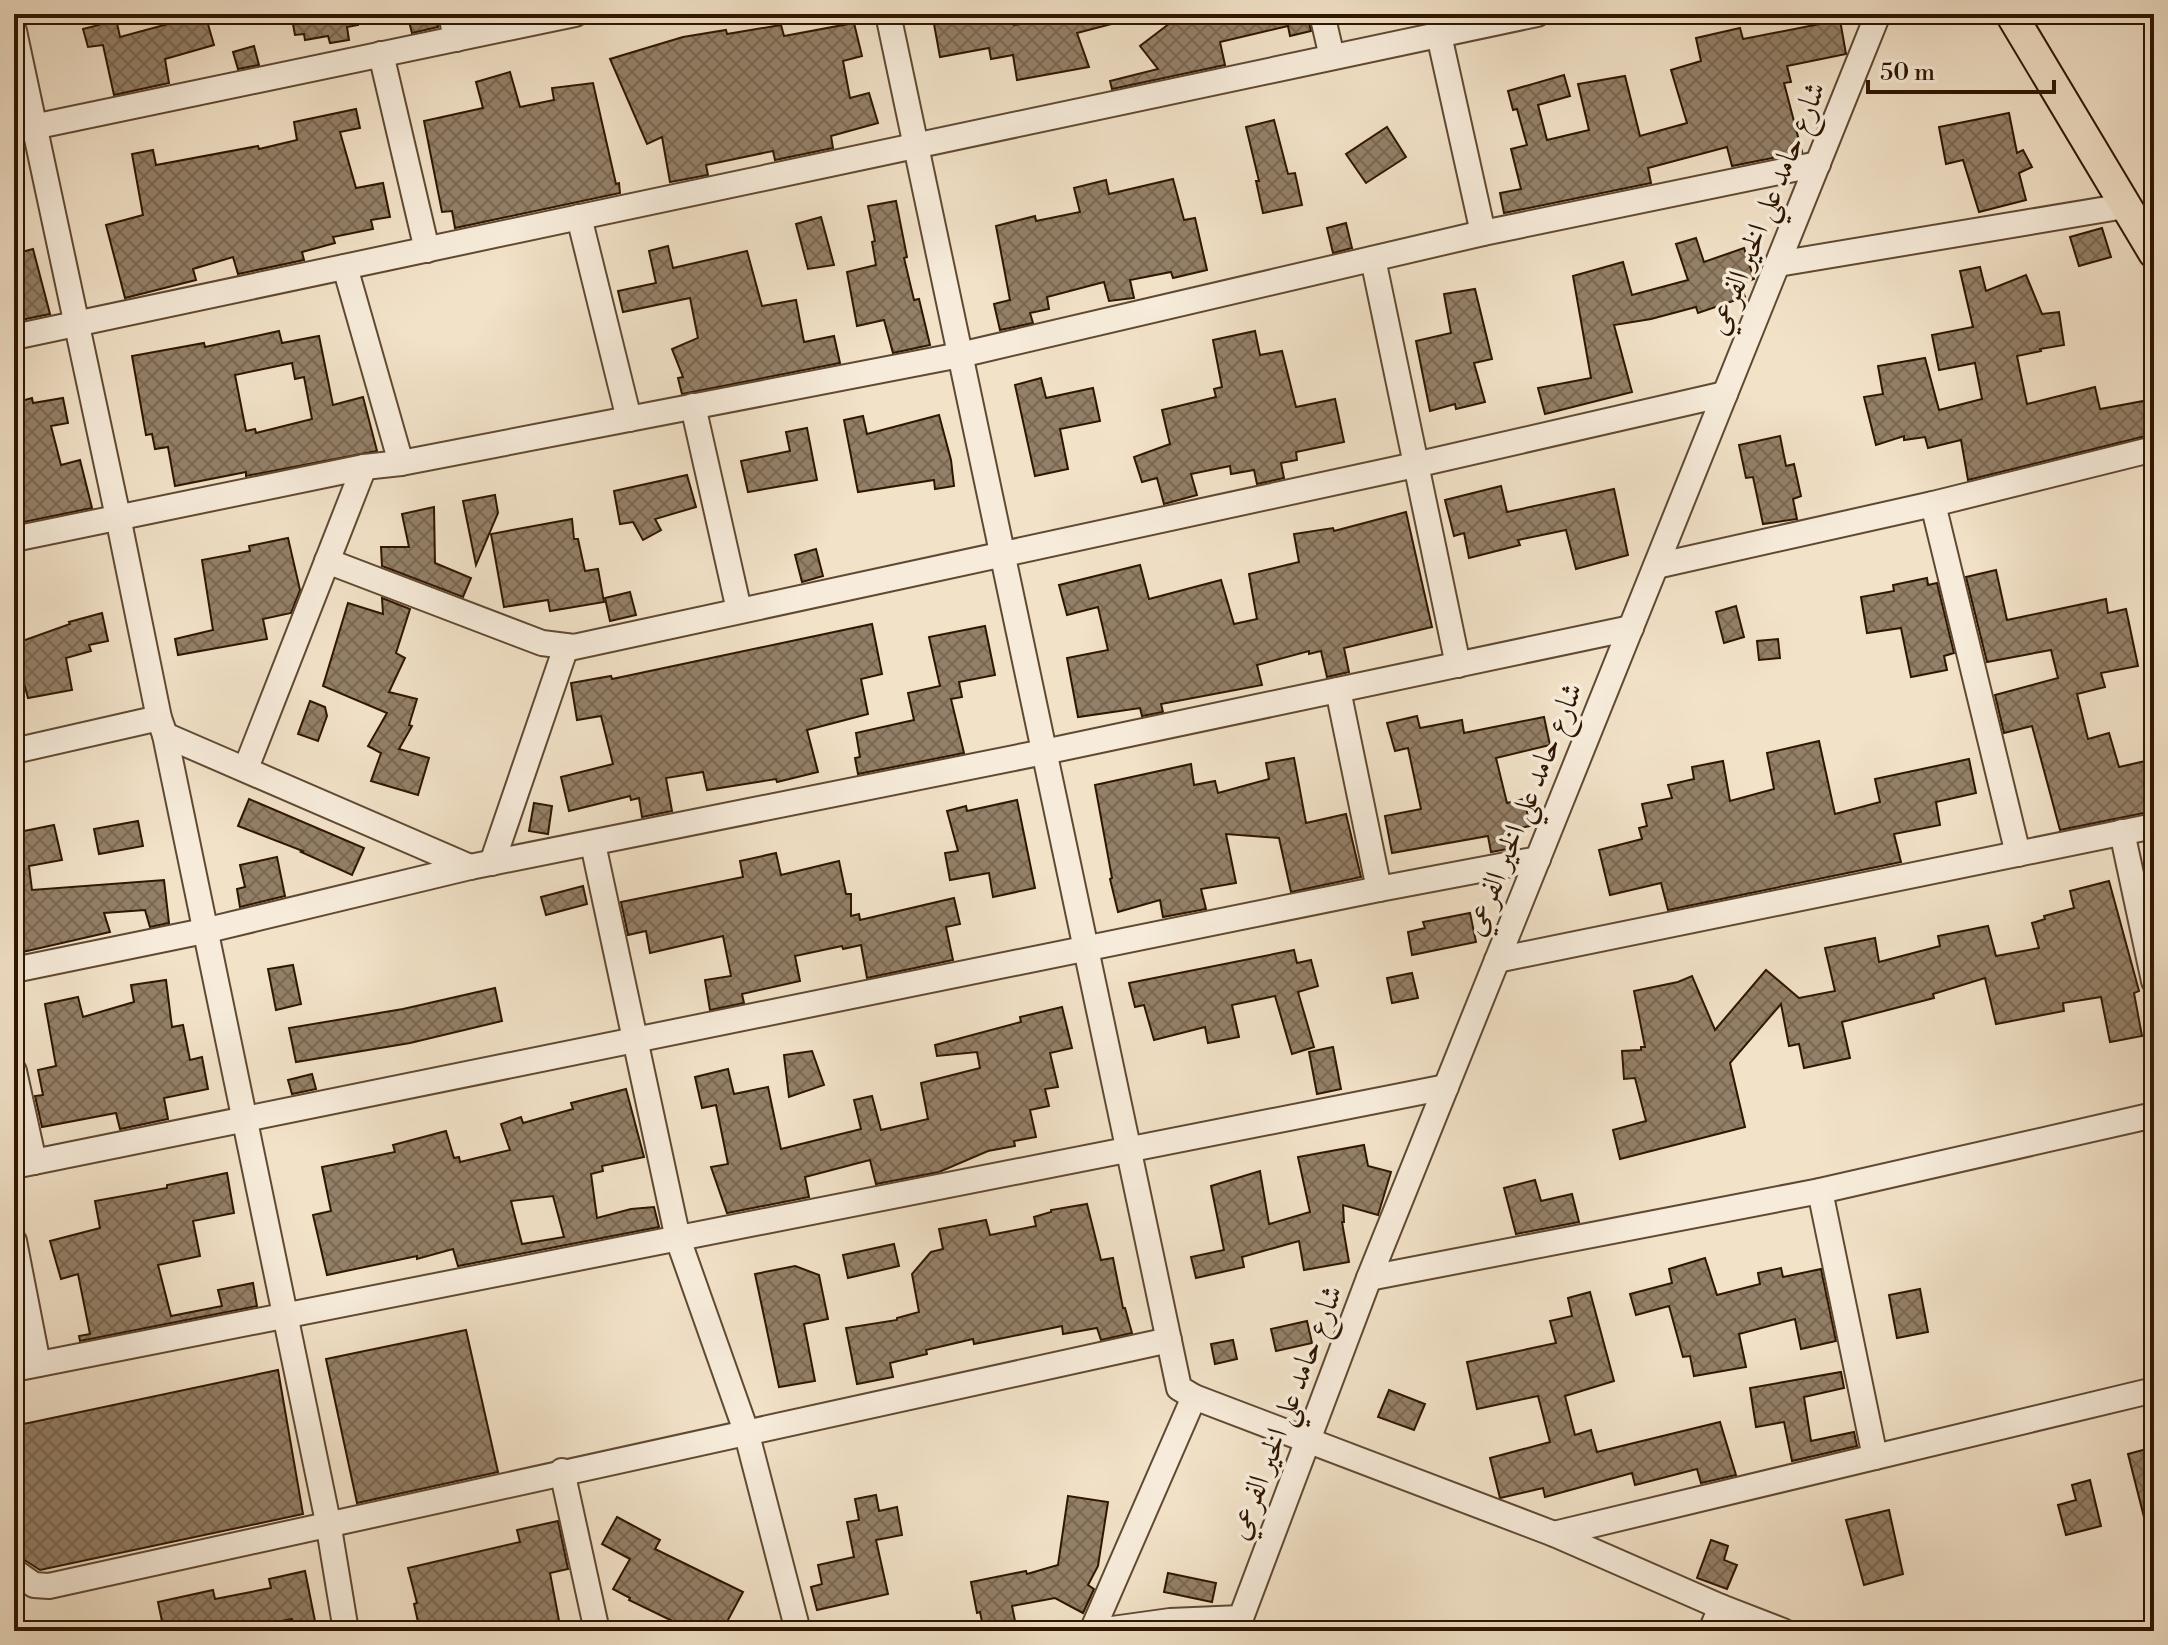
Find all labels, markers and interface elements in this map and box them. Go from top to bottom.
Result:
scale bar [1868,44,2054,94]
text: 50 m [1880,58,1935,88]
street label: شارع حامد علي الخير الفرعي [1699,76,1843,344]
street label: شارع حامد علي الخير الفرعي [1456,677,1600,945]
street label: شارع حامد علي الخير الفرعي [1220,1280,1360,1548]

